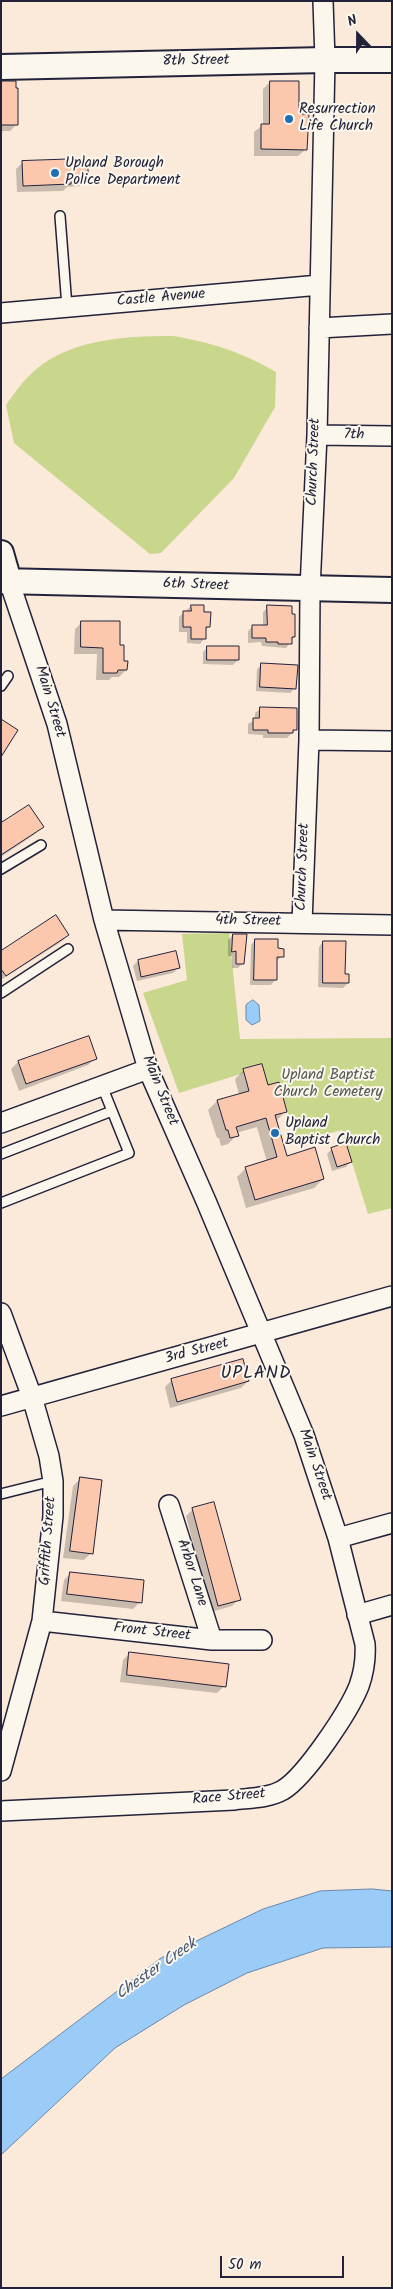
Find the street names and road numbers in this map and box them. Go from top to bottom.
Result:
street label: 8th Street [162,52,230,72]
street label: Castle Avenue [116,286,206,312]
street label: Church Street [304,418,326,506]
street label: 7th [343,427,365,445]
street label: 6th Street [163,576,229,596]
street label: Main Street [30,664,68,740]
street label: Church Street [293,823,315,911]
street label: 4th Street [215,912,281,932]
street label: Main Street [137,1053,181,1129]
street label: 3rd Street [163,1335,231,1369]
street label: Main Street [293,1427,335,1503]
street label: Griffith Street [37,1496,61,1586]
street label: Arbor Lane [172,1537,210,1609]
street label: Front Street [113,1620,191,1646]
street label: Race Street [192,1786,266,1810]

